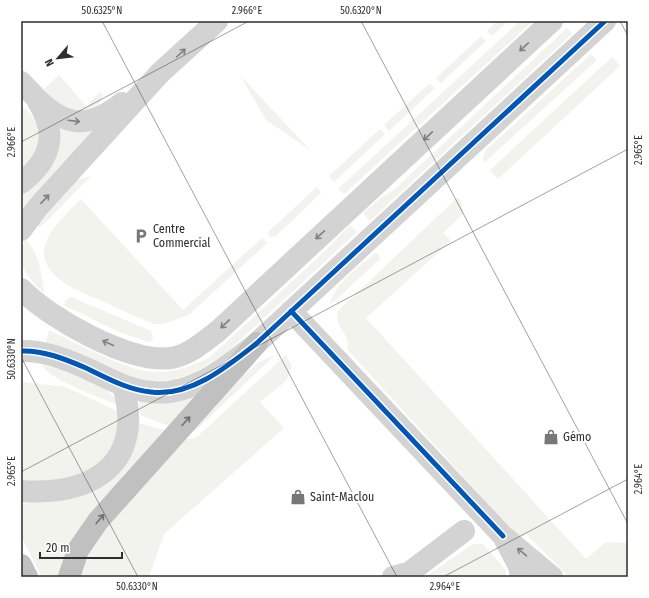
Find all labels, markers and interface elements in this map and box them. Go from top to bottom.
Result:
text: 50.6325°N [82,5,122,17]
text: 2.966°E [232,5,262,17]
text: 50.6320°N [340,5,382,17]
north arrow [38,38,78,78]
one-way arrow [519,43,529,52]
one-way arrow [176,49,187,58]
text: N [42,56,57,68]
one-way arrow [67,117,80,124]
text: 2.966°E [6,127,18,157]
one-way arrow [423,131,433,140]
text: 2.965°E [633,135,645,165]
one-way arrow [40,194,50,204]
place label: Centre Commercial [153,222,211,250]
parking icon: Centre Commercial [132,227,150,245]
one-way arrow [315,231,325,240]
one-way arrow [220,319,230,329]
text: 50.6330°N [6,338,18,380]
one-way arrow [103,339,115,346]
one-way arrow [181,416,191,426]
shop icon: Gémo [542,428,560,446]
place label: Gémo [563,430,591,444]
text: 2.965°E [6,456,18,486]
text: 2.964°E [633,464,645,494]
shop icon: Saint-Maclou [289,488,307,506]
place label: Saint-Maclou [310,490,374,504]
one-way arrow [96,513,105,524]
scale bar [40,534,122,560]
text: 20 m [46,541,70,555]
one-way arrow [517,547,528,556]
text: 50.6330°N [116,581,158,593]
text: 2.964°E [430,581,460,593]

